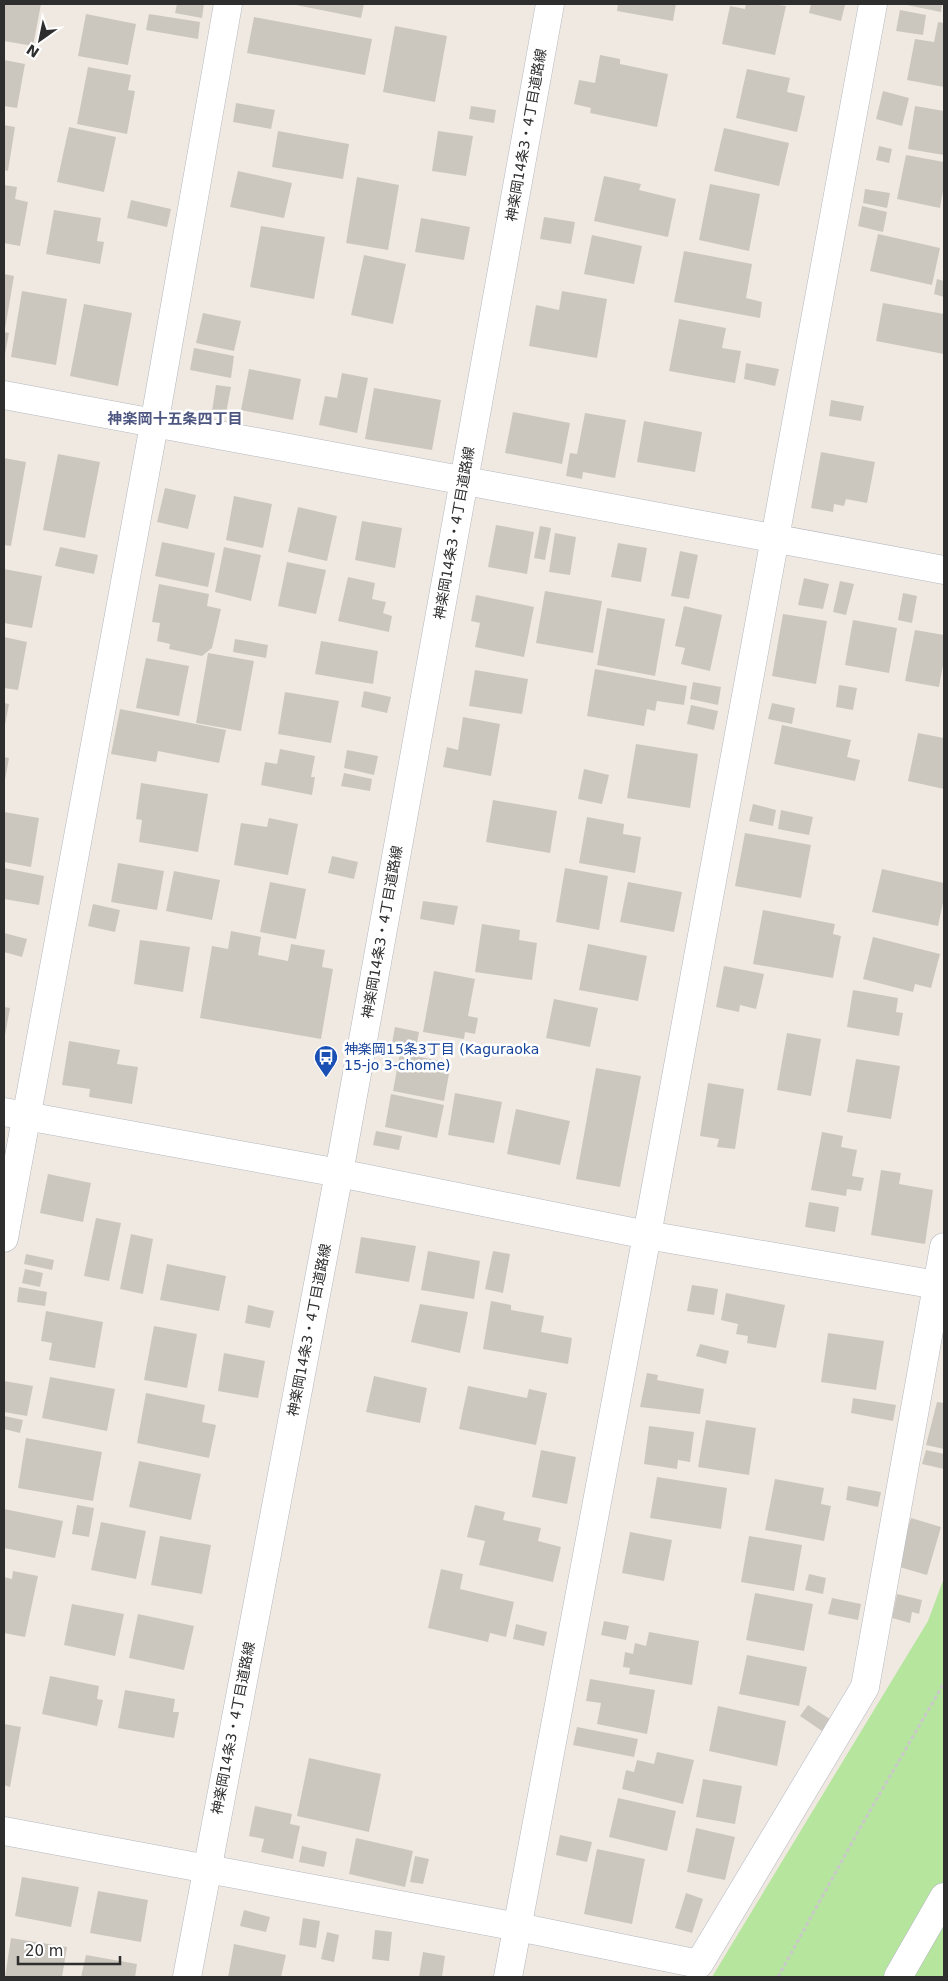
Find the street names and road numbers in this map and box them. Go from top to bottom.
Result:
street label: 神楽岡14条3・4丁目道路線 [503,47,549,223]
street label: 神楽岡14条3・4丁目道路線 [431,445,477,621]
street label: 神楽岡14条3・4丁目道路線 [359,844,405,1020]
street label: 神楽岡14条3・4丁目道路線 [284,1242,334,1418]
street label: 神楽岡14条3・4丁目道路線 [208,1640,258,1816]

